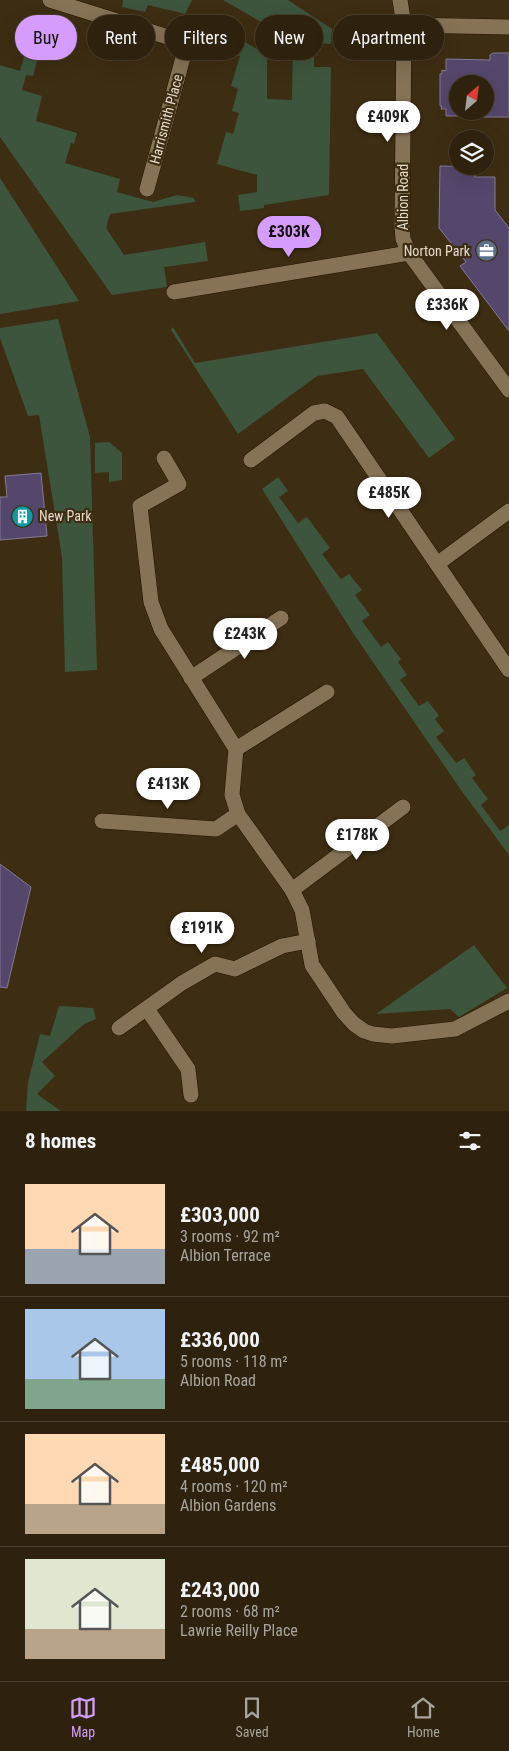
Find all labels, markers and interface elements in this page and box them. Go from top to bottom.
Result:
chip: Buy [15,15,77,60]
chip: Rent [87,15,155,60]
chip: Filters [165,15,245,60]
chip: New [255,15,323,60]
chip: Apartment [333,15,444,60]
street label: Harrismith Place [146,72,186,166]
north arrow [449,75,494,120]
map controls [449,75,494,175]
pin: £409K [353,100,423,143]
text: £409K [367,107,409,126]
button: layers [449,130,494,175]
street label: Albion Road [395,164,411,230]
pin: £303K [254,216,324,258]
text: £303K [268,222,310,241]
office icon: Norton Park [474,239,498,263]
place label: Norton Park [404,243,471,259]
pin: £336K [412,288,482,331]
text: £336K [426,295,468,314]
pin: £485K [354,476,424,519]
text: £485K [368,483,410,502]
building icon: New Park [11,504,35,528]
place label: New Park [39,508,92,524]
pin: £243K [210,618,280,660]
text: £243K [224,624,266,643]
pin: £413K [133,768,203,810]
text: £413K [147,774,189,793]
pin: £178K [322,818,392,861]
text: £178K [336,825,378,844]
pin: £191K [167,912,237,954]
text: £191K [181,918,223,937]
icon: filters [456,1127,484,1155]
text: 8 homes [25,1129,96,1153]
text: £303,000 [180,1203,260,1227]
icon: home [65,1204,125,1264]
text: 3 rooms · 92 m² [180,1227,280,1246]
text: Albion Terrace [180,1246,271,1265]
text: £336,000 [180,1328,260,1352]
icon: home [65,1329,125,1389]
text: 5 rooms · 118 m² [180,1352,288,1371]
text: Albion Road [180,1371,256,1390]
text: £485,000 [180,1453,260,1477]
icon: home [65,1454,125,1514]
text: 4 rooms · 120 m² [180,1477,288,1496]
text: Albion Gardens [180,1496,276,1515]
text: £243,000 [180,1578,260,1602]
icon: home [65,1579,125,1639]
text: 2 rooms · 68 m² [180,1602,280,1621]
text: Lawrie Reilly Place [180,1621,298,1640]
tab: Map [69,1694,97,1740]
tab: Saved [235,1694,269,1740]
tab: Home [407,1694,440,1740]

